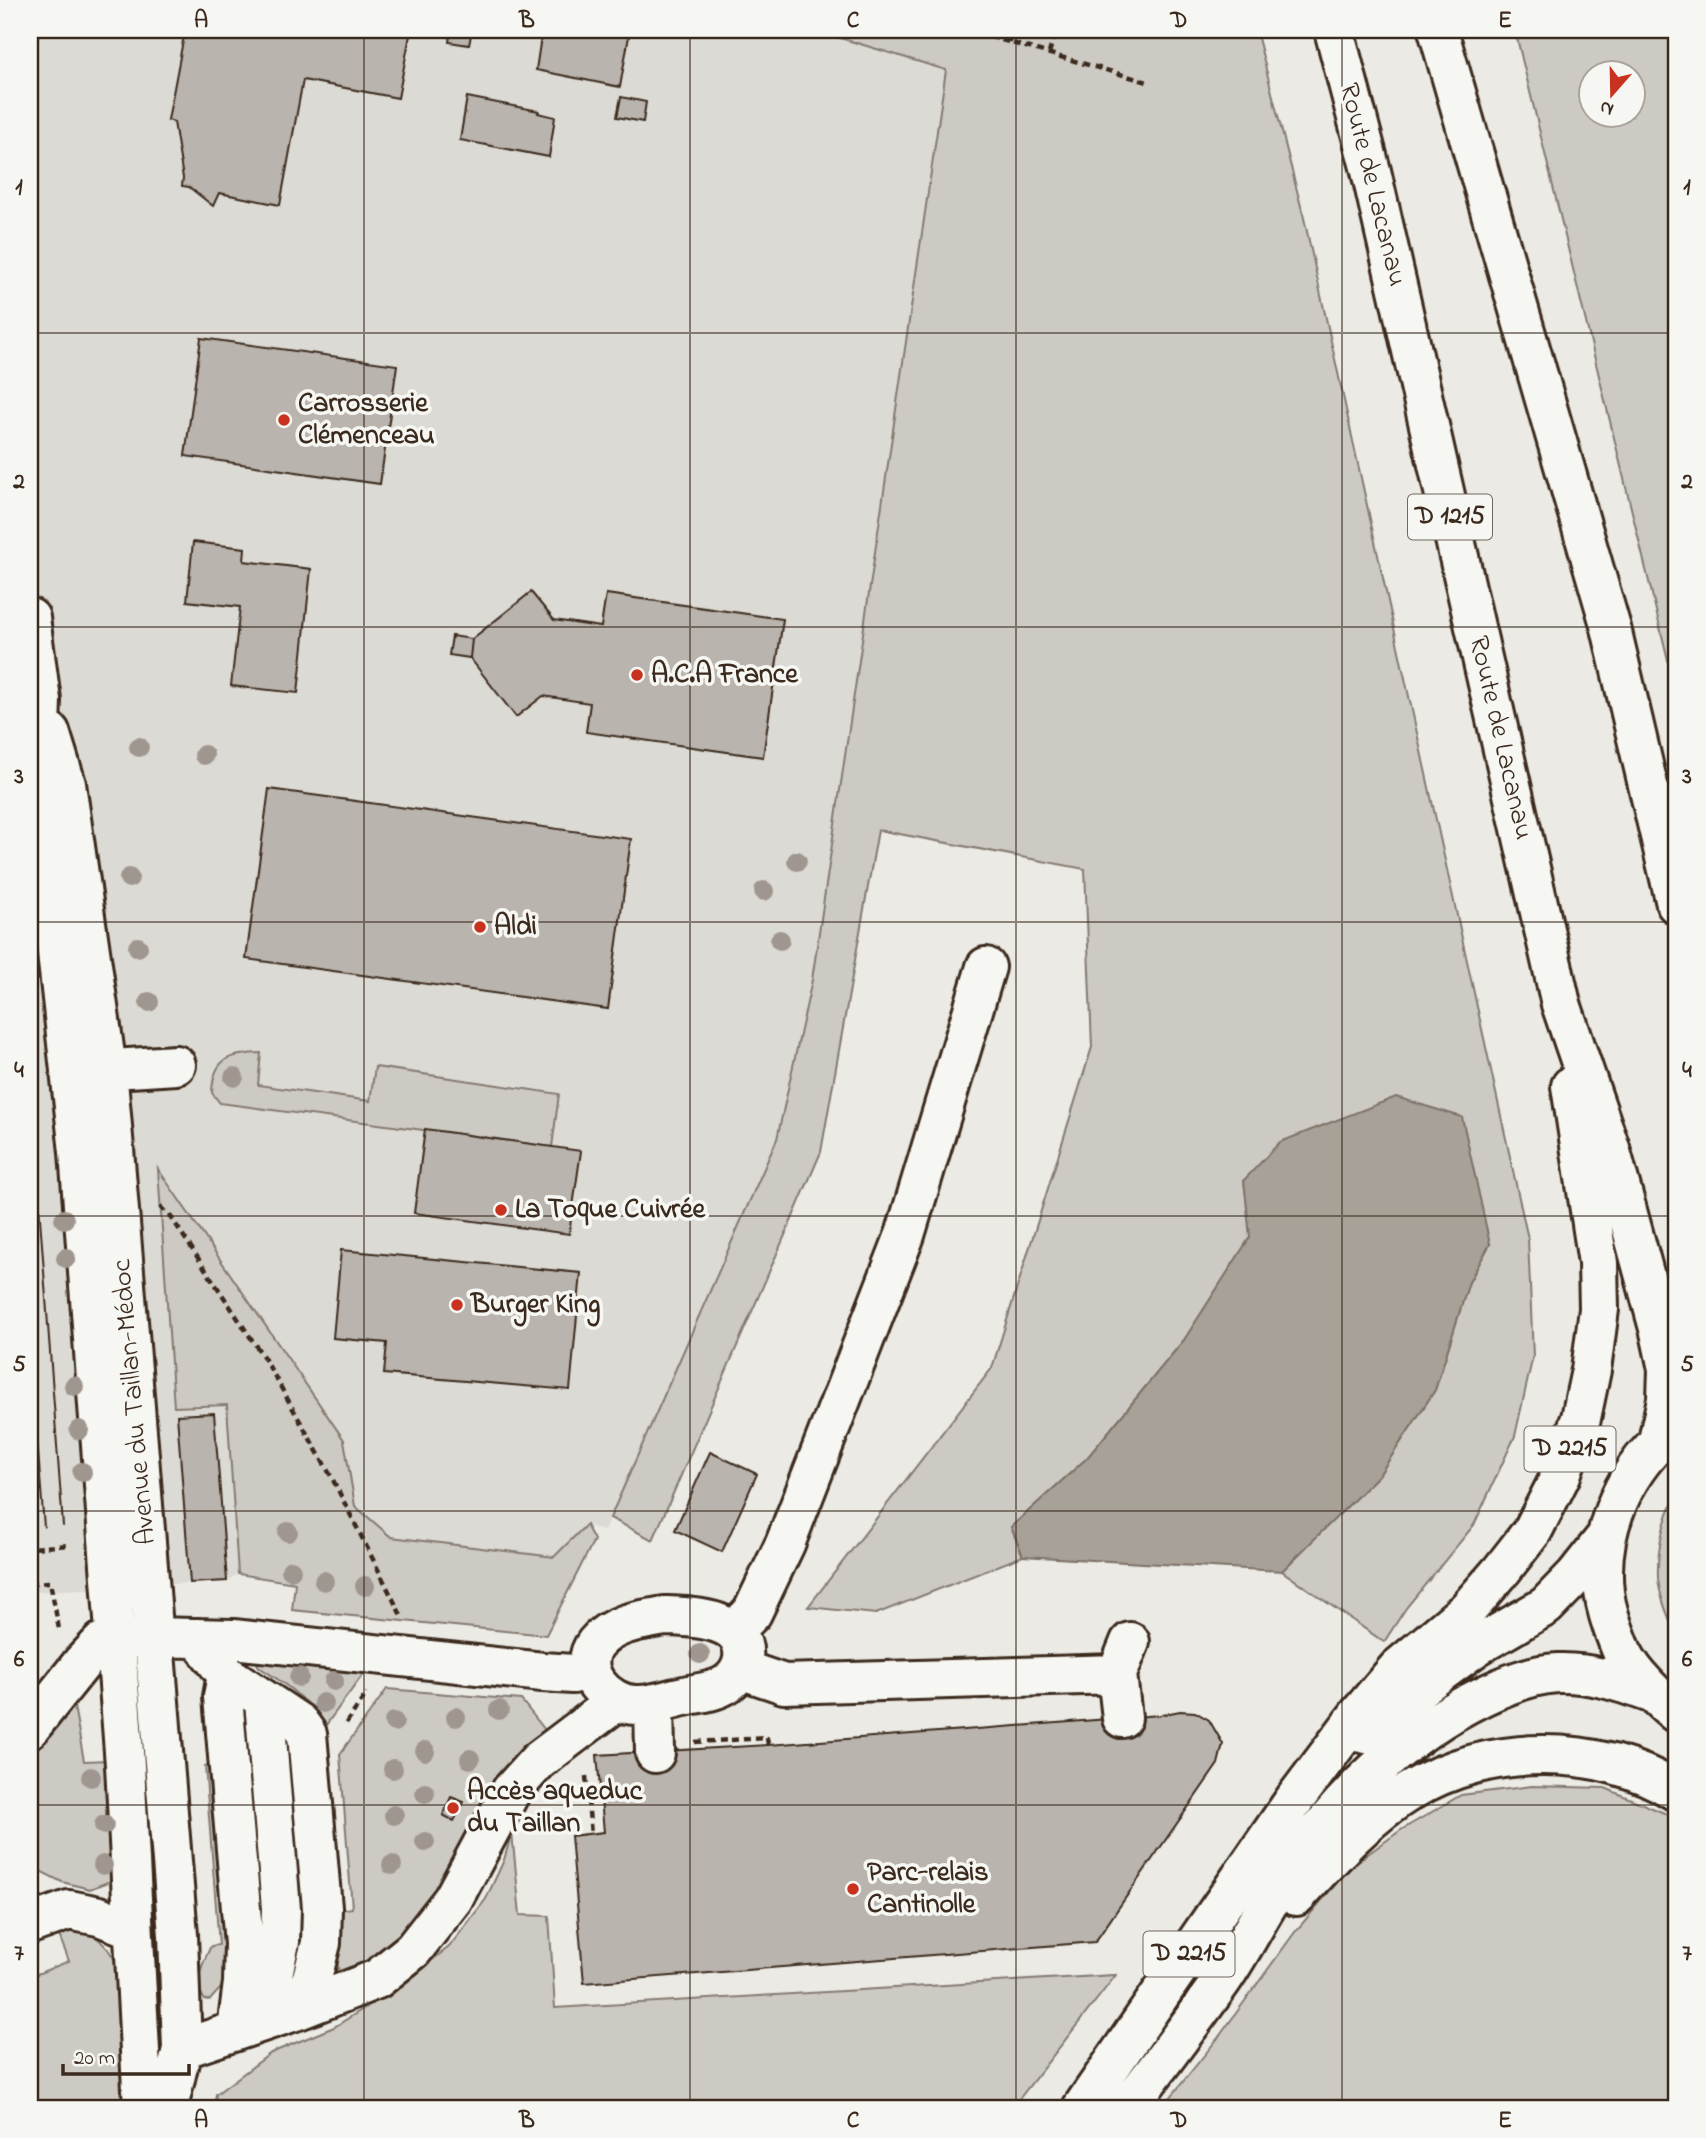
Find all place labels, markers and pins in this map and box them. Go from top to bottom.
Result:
place label: Carrosserie Clémenceau [298,384,435,457]
marker: Carrosserie Clémenceau [276,412,292,428]
place label: A.C.A France [651,655,799,696]
marker: A.C.A France [629,667,645,683]
place label: Aldi [494,907,537,948]
marker: Aldi [472,919,488,935]
place label: La Toque Cuivrée [515,1190,706,1231]
marker: La Toque Cuivrée [493,1202,509,1218]
place label: Burger King [469,1285,600,1327]
marker: Burger King [449,1297,465,1313]
place label: Accès aqueduc du Taillan [467,1772,643,1845]
marker: Accès aqueduc du Taillan [445,1800,461,1816]
place label: Parc-relais Cantinolle [867,1853,989,1926]
marker: Parc-relais Cantinolle [845,1881,861,1897]

